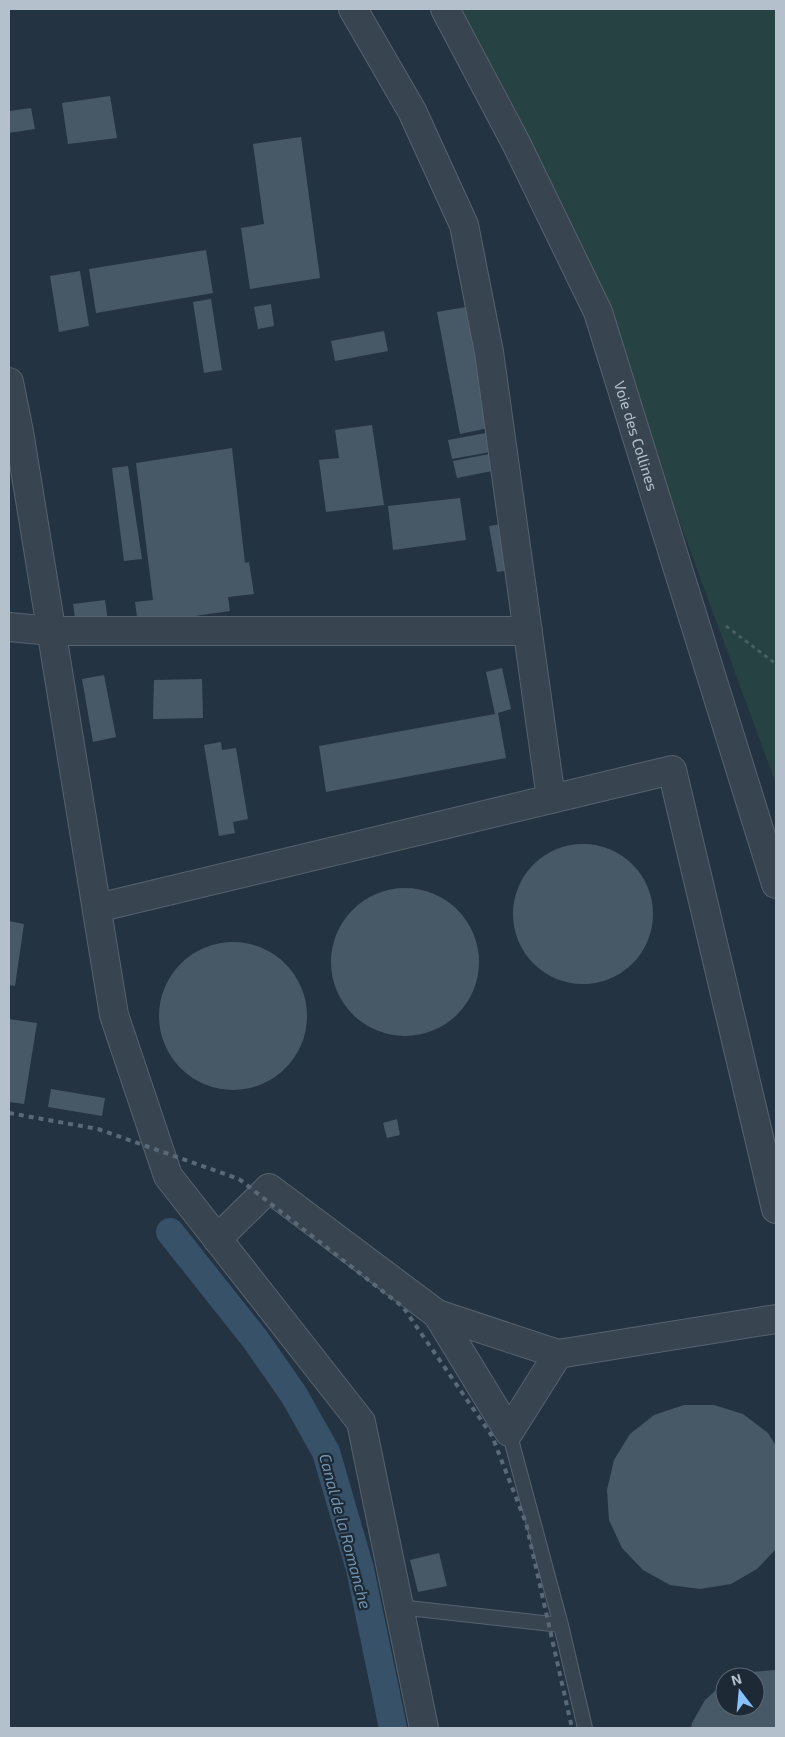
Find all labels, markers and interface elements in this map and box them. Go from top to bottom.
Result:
street label: Voie des Collines [611,379,662,493]
water label: Canal de la Romanche [316,1451,376,1611]
north arrow [715,1667,765,1717]
text: N [729,1669,743,1689]

